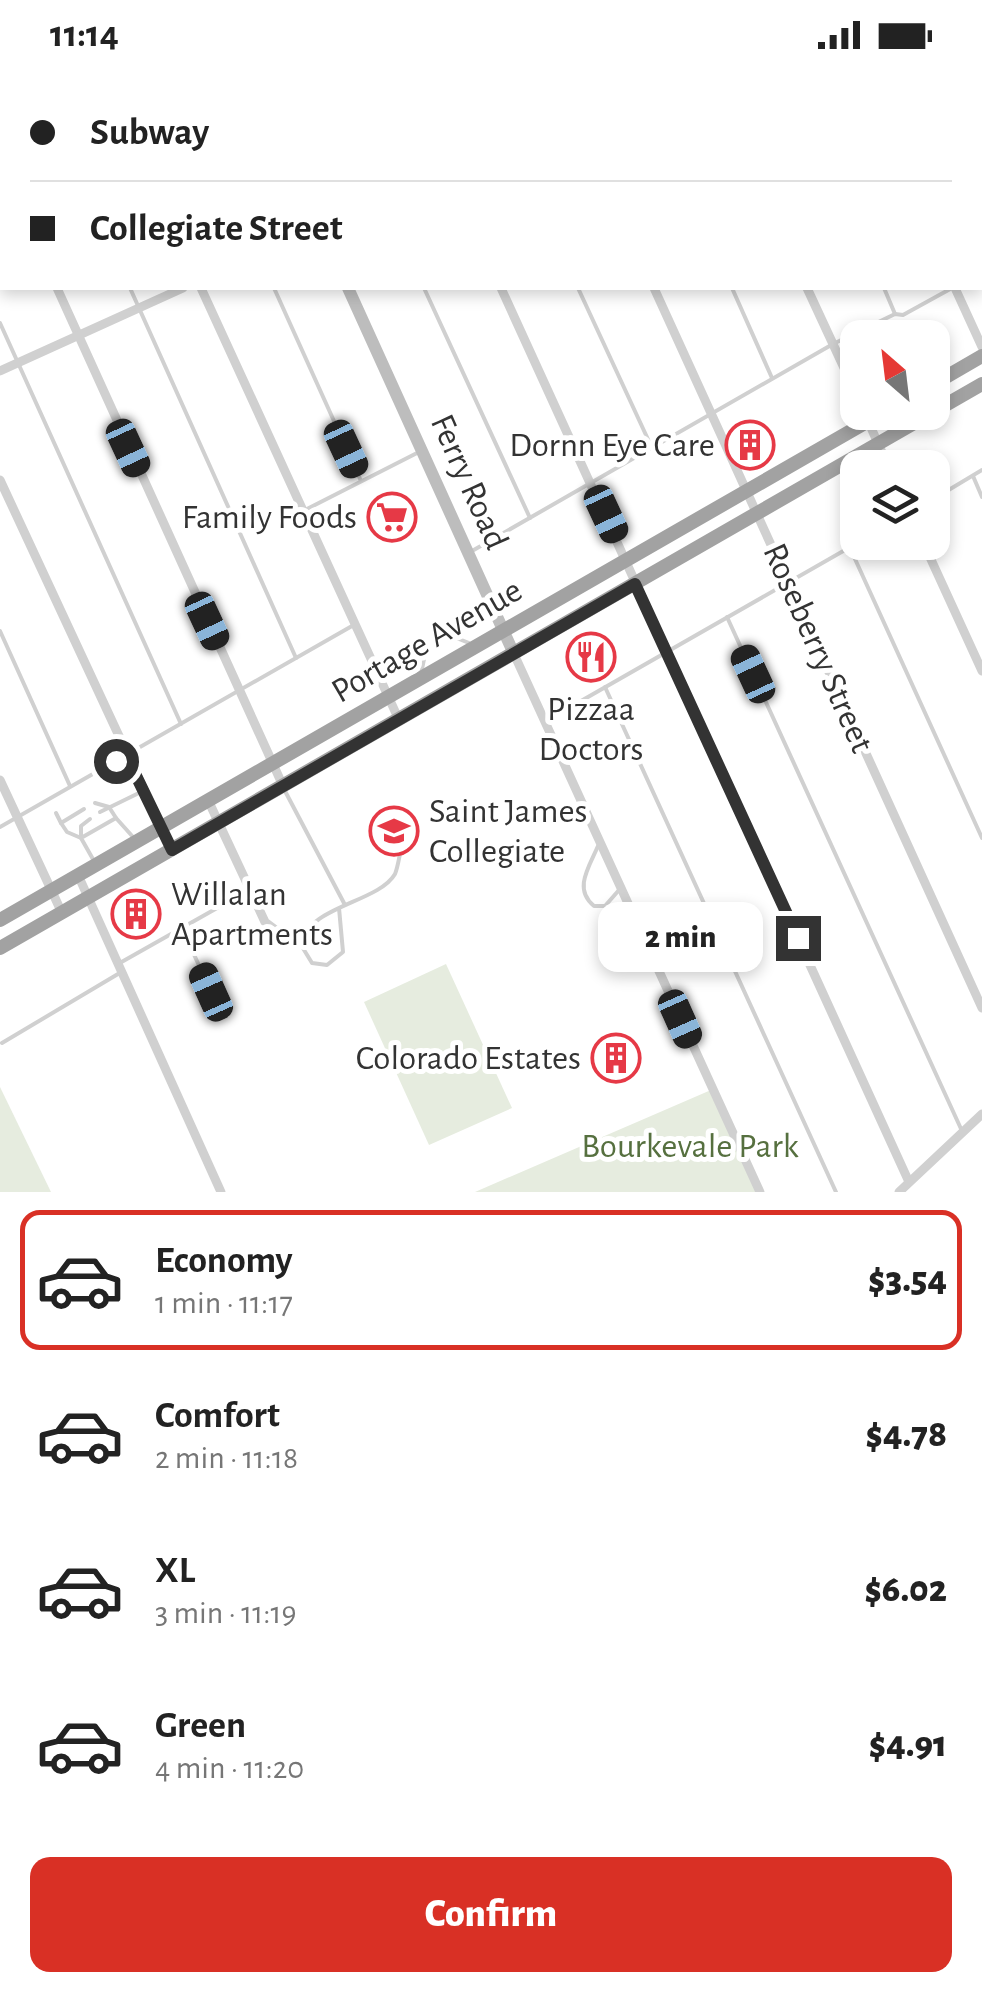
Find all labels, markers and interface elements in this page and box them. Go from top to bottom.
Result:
text: 11:14 [50,16,119,54]
text: Subway [90,114,209,152]
text: Collegiate Street [90,210,343,248]
north arrow [840,320,950,430]
map controls [840,320,950,560]
street label: Ferry Road [424,409,514,555]
car [102,414,154,482]
car [320,415,372,483]
building icon: Dornn Eye Care [724,419,776,471]
place label: Dornn Eye Care [509,428,715,463]
button: layers [840,450,950,560]
car [580,480,632,548]
supermarket icon: Family Foods [366,491,418,543]
place label: Family Foods [182,500,357,535]
street label: Roseberry Street [756,538,880,758]
street label: Portage Avenue [326,573,528,709]
car [181,587,233,655]
restaurant icon: Pizzaa Doctors [565,631,617,683]
car [727,640,779,708]
place label: Pizzaa Doctors [538,692,644,767]
route start [94,739,139,784]
place label: Saint James Collegiate [429,794,588,869]
school or university icon: Saint James Collegiate [368,805,420,857]
place label: Willalan Apartments [171,877,333,952]
building icon: Willalan Apartments [110,888,162,940]
callout: 2 min [598,903,763,973]
route end [776,916,821,961]
text: 2 min [645,921,716,953]
car [185,958,237,1026]
car [654,985,706,1053]
building icon: Colorado Estates [590,1032,642,1084]
place label: Colorado Estates [356,1041,581,1076]
park label: Bourkevale Park [581,1129,799,1164]
icon: car [35,1235,125,1325]
text: Economy [155,1242,293,1280]
text: $3.54 [868,1261,947,1299]
text: 1 min · 11:17 [155,1287,293,1319]
icon: car [35,1390,125,1480]
text: Comfort [155,1397,280,1435]
text: $4.78 [866,1416,947,1454]
text: 2 min · 11:18 [155,1442,298,1474]
icon: car [35,1545,125,1635]
text: XL [155,1552,195,1590]
text: $6.02 [864,1571,947,1609]
text: 3 min · 11:19 [155,1597,297,1629]
icon: car [35,1700,125,1790]
text: Green [155,1707,246,1745]
text: $4.91 [869,1726,947,1764]
text: 4 min · 11:20 [155,1752,304,1784]
button: Confirm [30,1857,952,1972]

